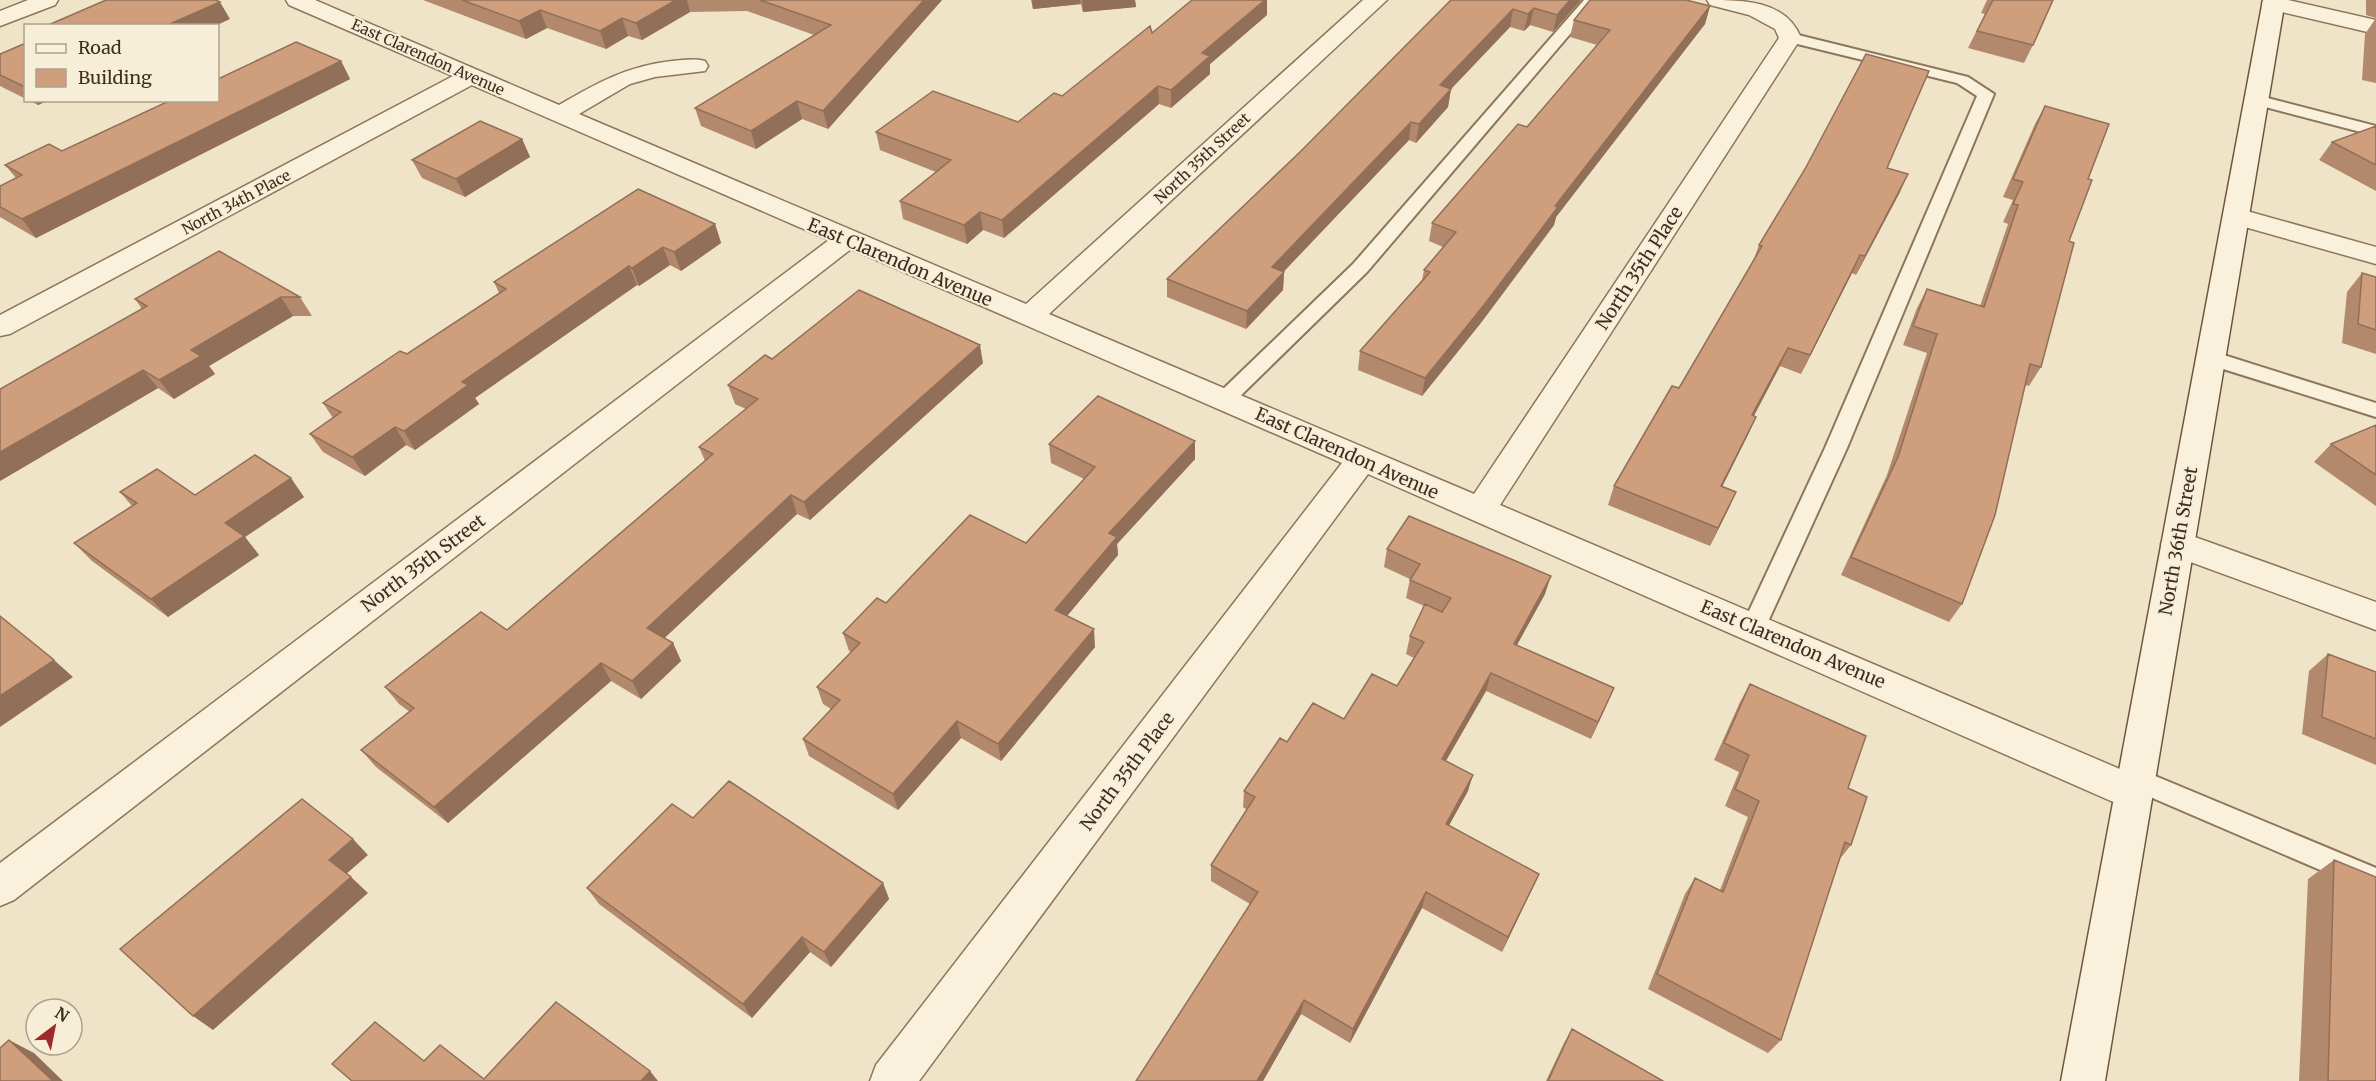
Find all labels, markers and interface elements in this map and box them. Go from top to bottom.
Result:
street label: East Clarendon Avenue [349,15,508,99]
legend [24,24,219,102]
text: Road [78,36,122,59]
text: Building [78,66,152,89]
street label: North 35th Street [1150,109,1254,207]
street label: North 34th Place [178,165,294,239]
street label: North 35th Place [1590,202,1688,334]
street label: East Clarendon Avenue [804,213,996,311]
street label: East Clarendon Avenue [1252,402,1442,504]
street label: North 36th Street [2154,465,2202,617]
street label: North 35th Street [357,509,489,617]
street label: East Clarendon Avenue [1697,595,1889,693]
street label: North 35th Place [1075,707,1179,835]
north arrow [24,997,84,1057]
text: N [51,1002,73,1026]

